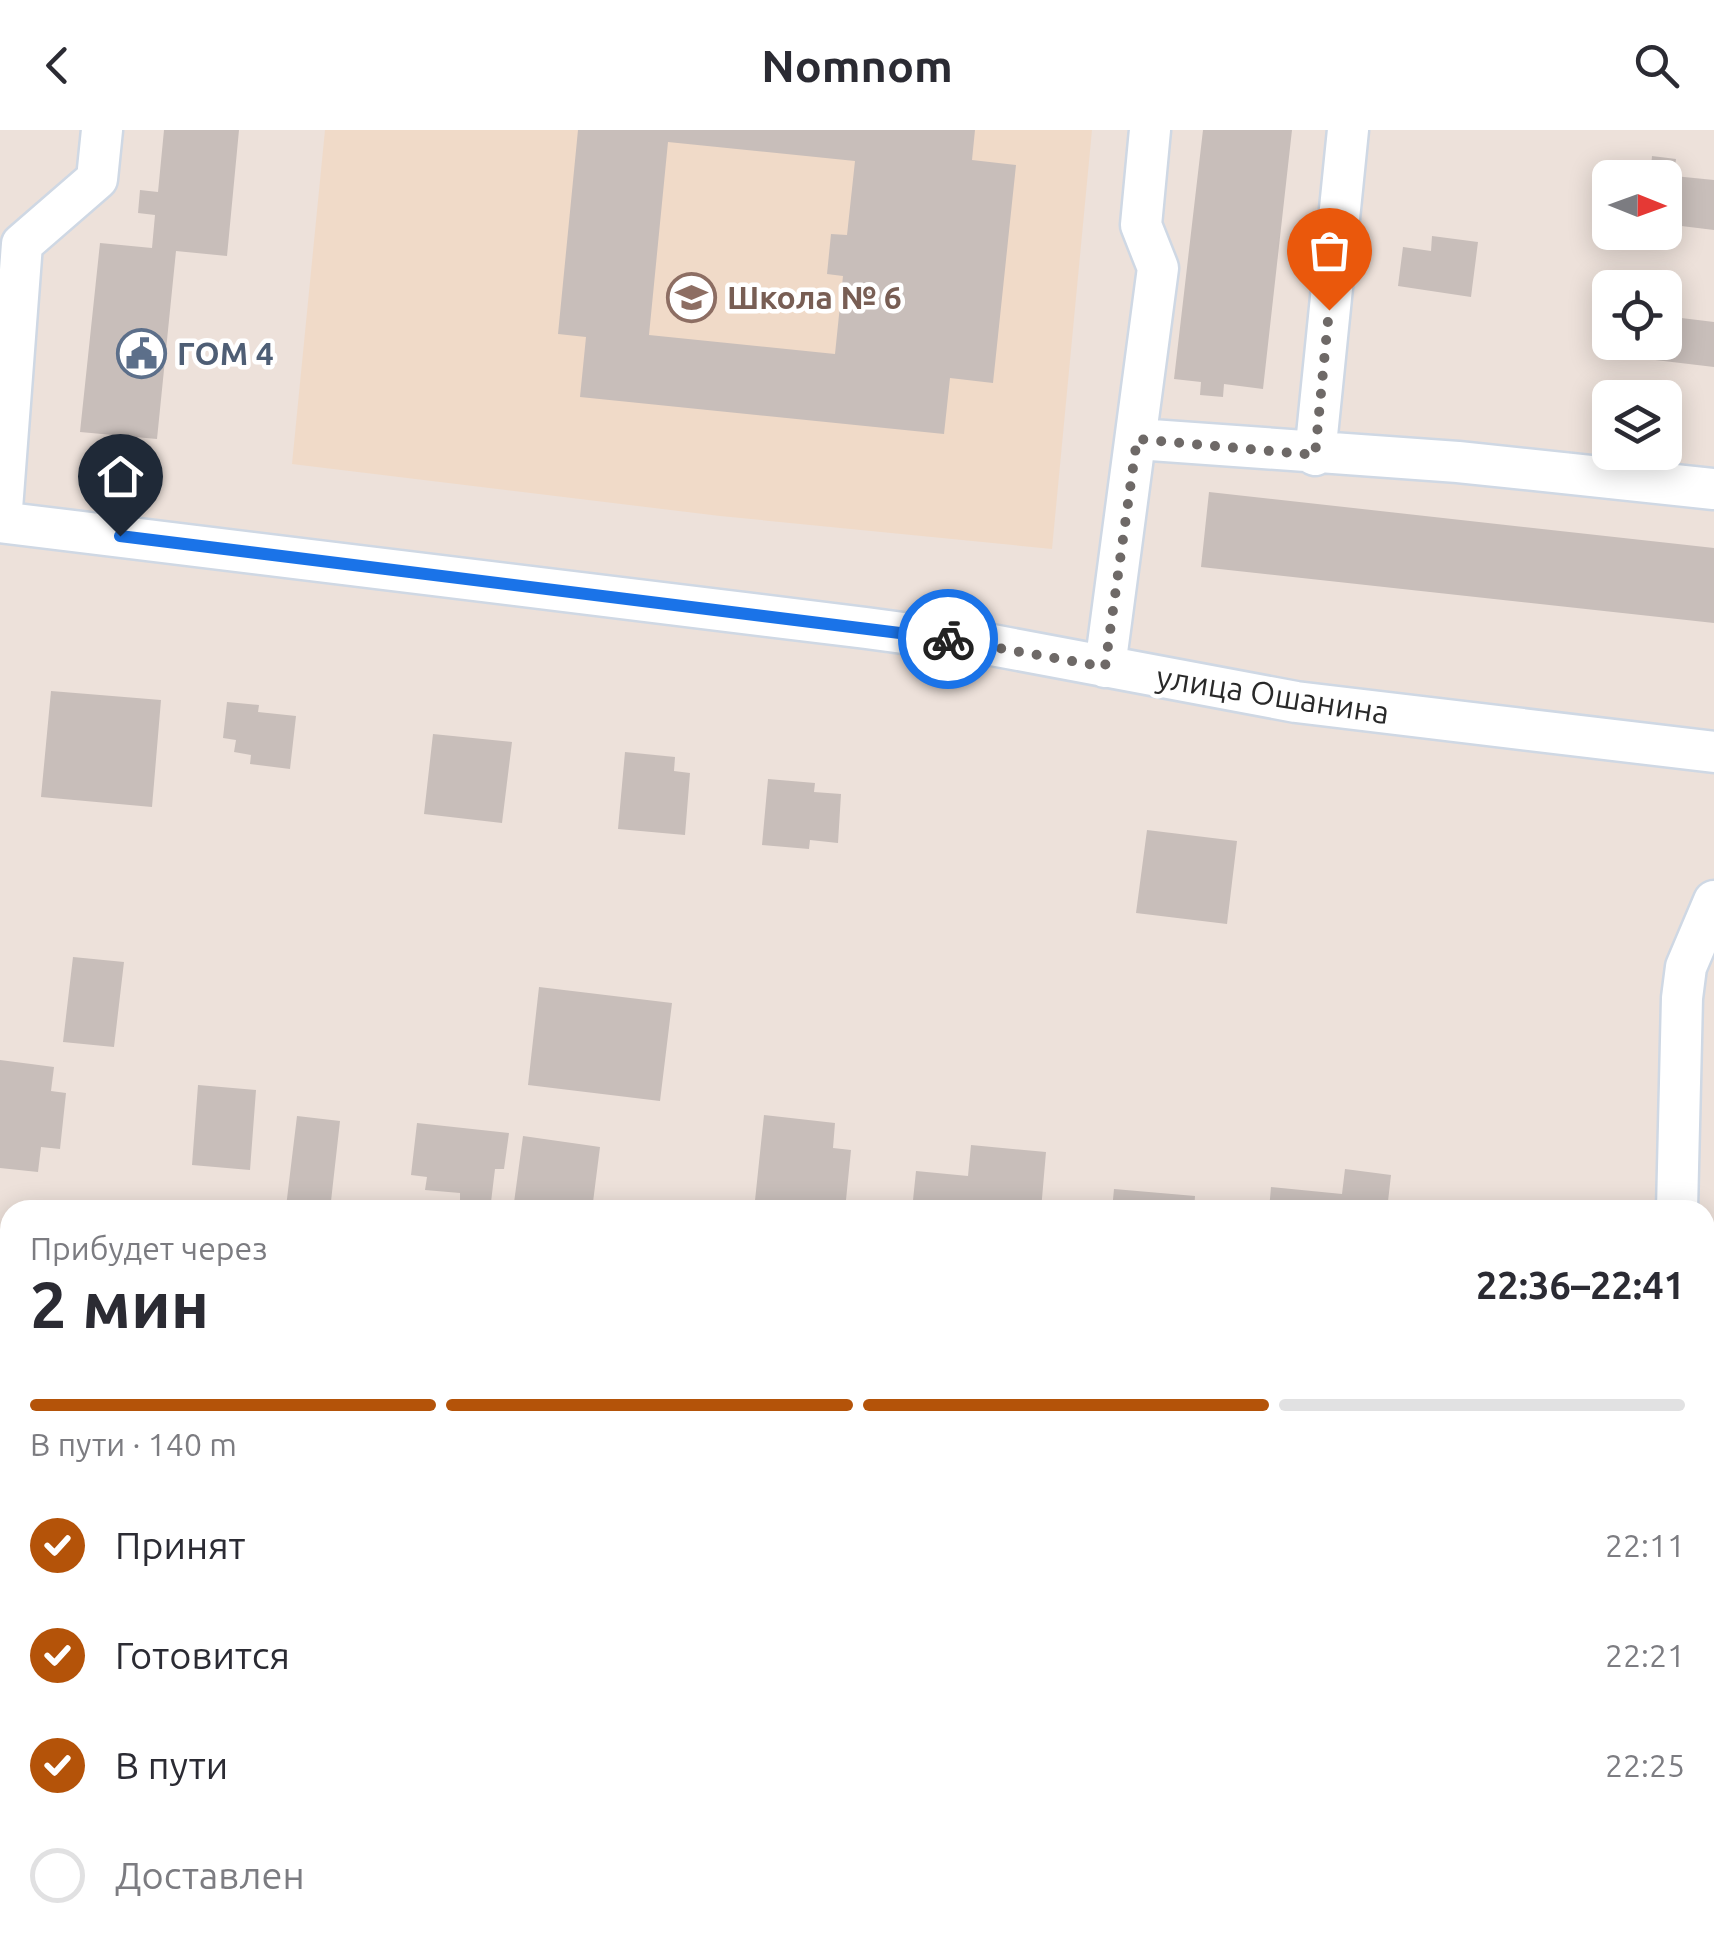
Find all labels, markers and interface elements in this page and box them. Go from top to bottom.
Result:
icon: back [30,38,85,93]
icon: search [1629,38,1684,93]
text: Nomnom [761,40,953,91]
north arrow [1592,160,1682,250]
map controls [1592,160,1682,470]
pin [1287,208,1372,311]
icon: bag [1302,223,1357,278]
button: locate [1592,270,1682,360]
school or university icon: Школа № 6 [666,271,718,323]
place label: Школа № 6 [727,279,902,315]
public building icon: ГОМ 4 [116,327,168,379]
place label: ГОМ 4 [177,335,274,371]
button: layers [1592,380,1682,470]
pin [78,434,163,537]
icon: home [93,449,148,504]
courier [898,589,998,689]
icon: bike [921,612,976,667]
street label: улица Ошанина [1154,658,1392,730]
text: Прибудет через [30,1230,268,1266]
text: 22:36–22:41 [1476,1264,1685,1306]
text: 2 мин [30,1267,209,1340]
text: В пути · 140 m [30,1426,237,1462]
icon: check [30,1518,85,1573]
text: Принят [115,1524,245,1566]
text: 22:11 [1605,1527,1685,1563]
icon: check [30,1628,85,1683]
text: Готовится [115,1634,290,1676]
text: 22:21 [1605,1637,1685,1673]
icon: check [30,1738,85,1793]
text: В пути [115,1744,228,1786]
text: 22:25 [1605,1747,1685,1783]
text: Доставлен [115,1854,305,1896]

